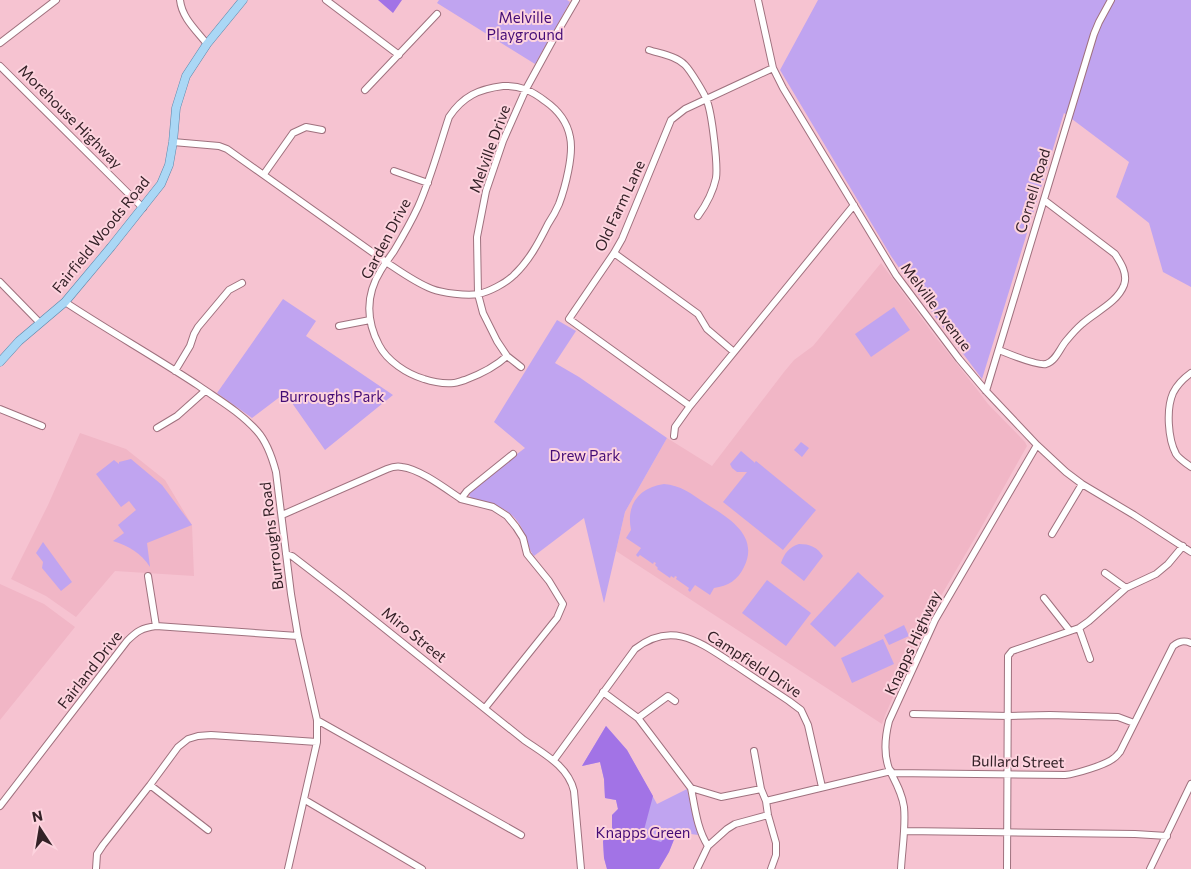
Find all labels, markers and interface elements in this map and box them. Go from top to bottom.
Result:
park label: Melville Playground [487,8,563,43]
street label: Morehouse Highway [15,61,127,172]
street label: Melville Drive [465,102,513,195]
street label: Cornell Road [1011,146,1053,235]
street label: Old Farm Lane [590,157,648,254]
street label: Fairfield Woods Road [48,173,153,296]
street label: Garden Drive [356,195,414,282]
street label: Melville Avenue [898,259,976,354]
park label: Burroughs Park [280,387,384,405]
park label: Drew Park [550,446,620,464]
street label: Burroughs Road [255,481,287,591]
street label: Knapps Highway [880,587,944,697]
street label: Miro Street [379,603,451,666]
street label: Campfield Drive [704,626,805,701]
street label: Fairland Drive [53,627,125,712]
street label: Bullard Street [971,751,1065,771]
north arrow [15,804,65,854]
text: N [30,806,44,825]
park label: Knapps Green [596,823,690,841]

